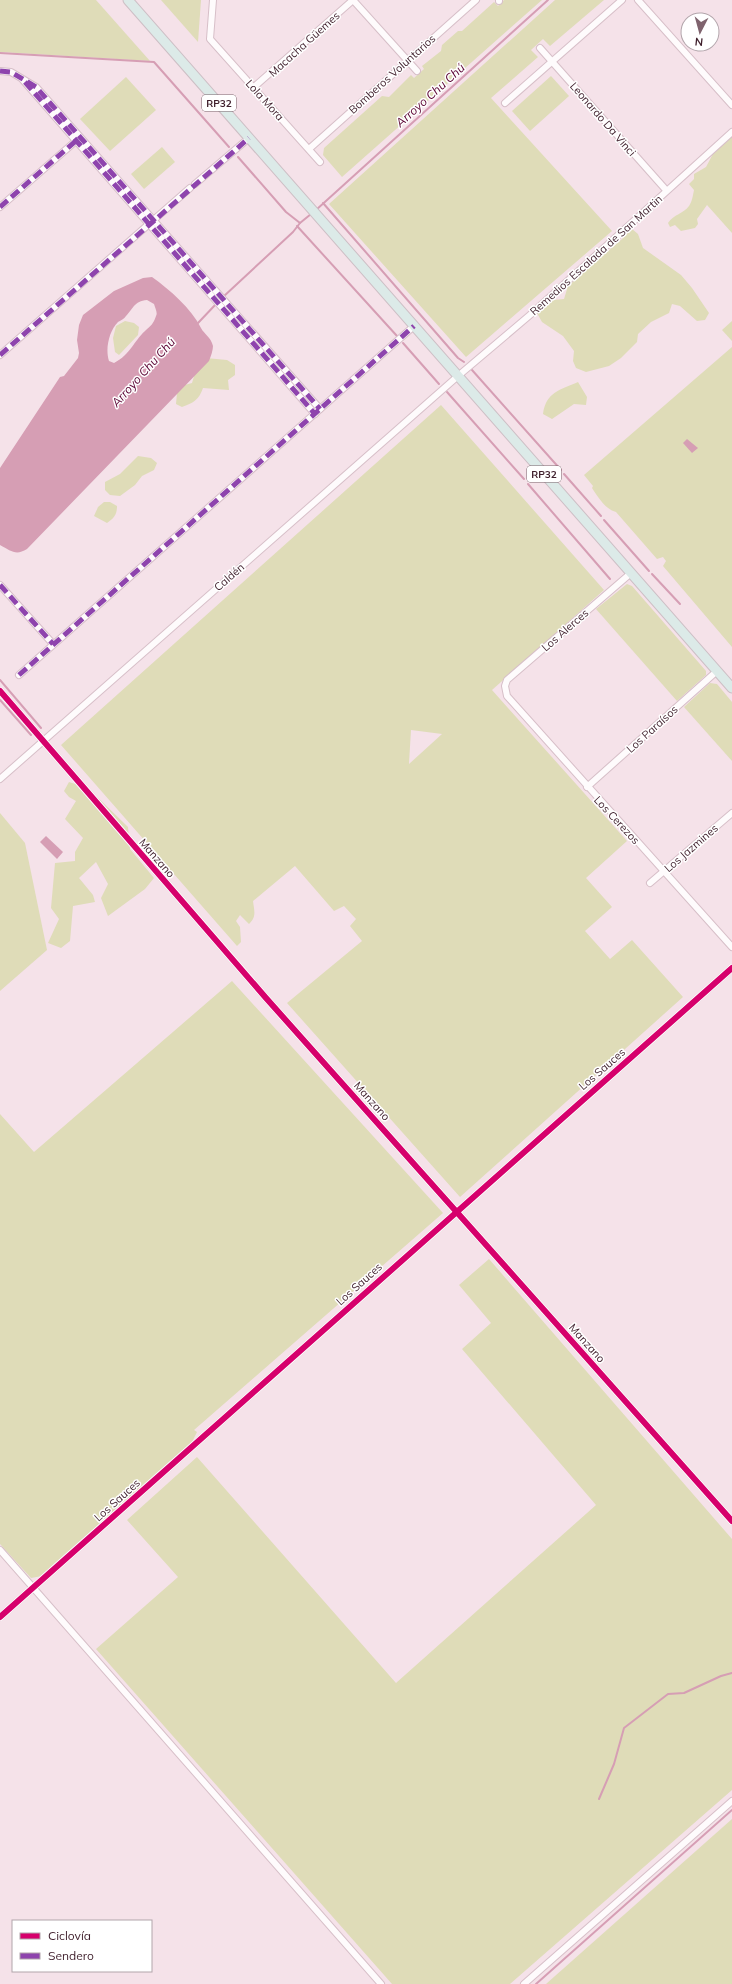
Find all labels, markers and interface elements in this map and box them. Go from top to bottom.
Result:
street label: Macacha Güemes [266,8,342,80]
north arrow [680,12,720,52]
street label: Bomberos Voluntarios [346,31,438,117]
text: N [694,35,704,49]
water label: Arroyo Chu Chú [392,60,468,131]
street label: Lola Mora [243,77,287,123]
street label: Leonardo Da Vinci [567,79,639,159]
road number: RP32 [202,95,236,111]
street label: Remedios Escalada de San Martin [527,192,665,318]
water label: Arroyo Chu Chú [107,334,178,410]
road number: RP32 [527,466,561,482]
street label: Caldén [211,560,247,594]
street label: Los Alerces [539,606,591,654]
street label: Los Paraísos [623,702,681,756]
street label: Los Cerezos [591,793,643,847]
street label: Los Jazmines [661,821,721,875]
street label: Manzano [136,835,178,881]
street label: Los Sauces [576,1045,628,1093]
street label: Manzano [351,1079,393,1123]
street label: Los Sauces [333,1260,385,1308]
street label: Manzano [566,1321,608,1365]
street label: Los Sauces [91,1476,143,1524]
legend [12,1920,152,1972]
text: Ciclovía [48,1928,91,1943]
text: Sendero [48,1948,94,1963]

